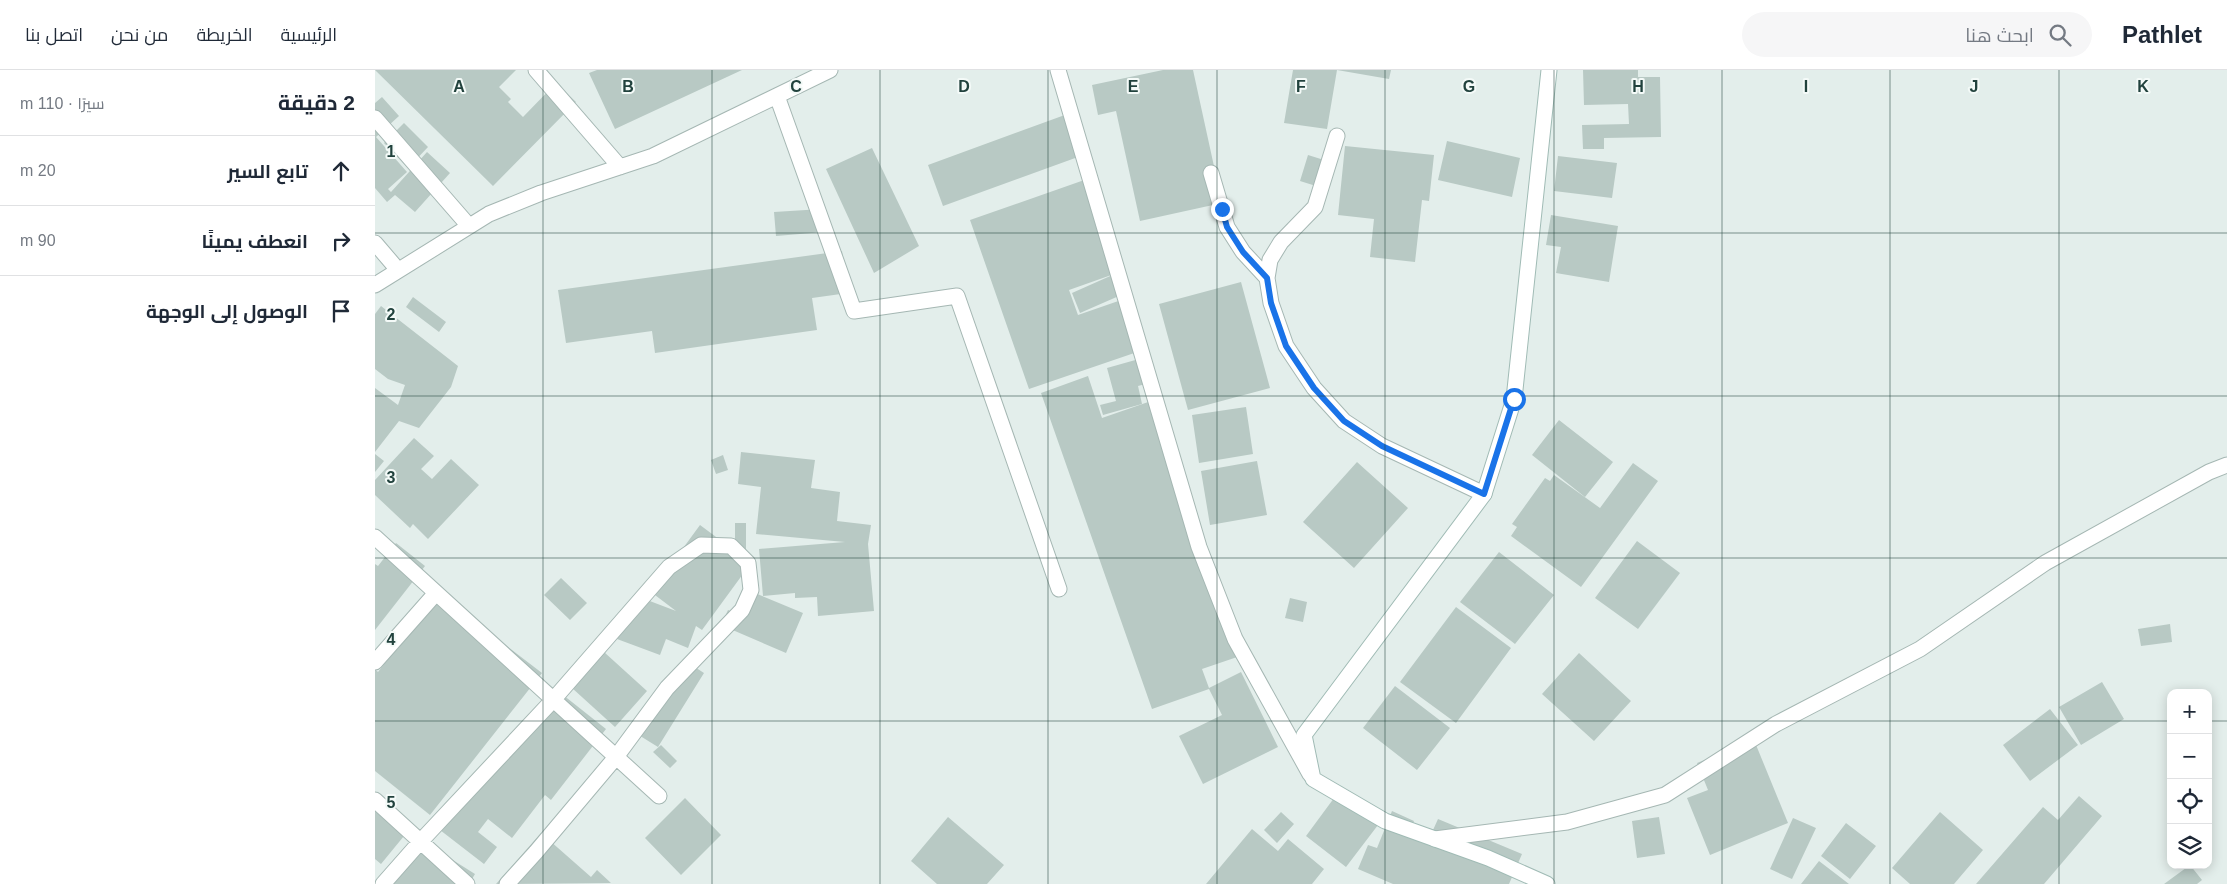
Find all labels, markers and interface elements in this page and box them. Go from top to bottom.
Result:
search box [1742,12,2092,57]
icon: search [2046,21,2074,49]
text: Pathlet [2122,21,2202,48]
text: اتصل بنا [25,25,83,45]
text: من نحن [111,25,168,45]
text: الخريطة [196,25,253,45]
text: الرئيسية [281,25,337,45]
text: ابحث هنا [1965,25,2034,46]
text: A [453,78,465,95]
text: B [622,78,634,95]
text: C [790,78,802,95]
text: D [958,78,970,95]
text: E [1128,78,1139,95]
text: F [1296,78,1306,95]
text: G [1463,78,1475,95]
text: H [1632,78,1644,95]
text: I [1804,78,1808,95]
text: J [1970,78,1978,95]
text: K [2137,78,2149,95]
text: 2 دقيقة [278,91,355,114]
text: سيرًا · 110 m [20,95,105,112]
text: 1 [387,143,396,160]
icon: ahead [327,157,355,185]
text: تابع السير [227,161,308,182]
text: 20 m [20,162,56,179]
route end [1211,198,1234,221]
icon: right [327,227,355,255]
text: انعطف يمينًا [201,231,308,252]
text: 90 m [20,232,56,249]
icon: arrive [327,297,355,325]
text: الوصول إلى الوجهة [146,301,308,322]
text: 2 [387,306,396,323]
route start [1503,388,1526,411]
text: 3 [387,469,396,486]
text: 4 [387,631,396,648]
map controls [2167,689,2212,869]
button: + [2167,689,2212,734]
button: − [2167,734,2212,779]
button: locate [2167,779,2212,824]
text: 5 [387,794,396,811]
button: layers [2167,824,2212,869]

